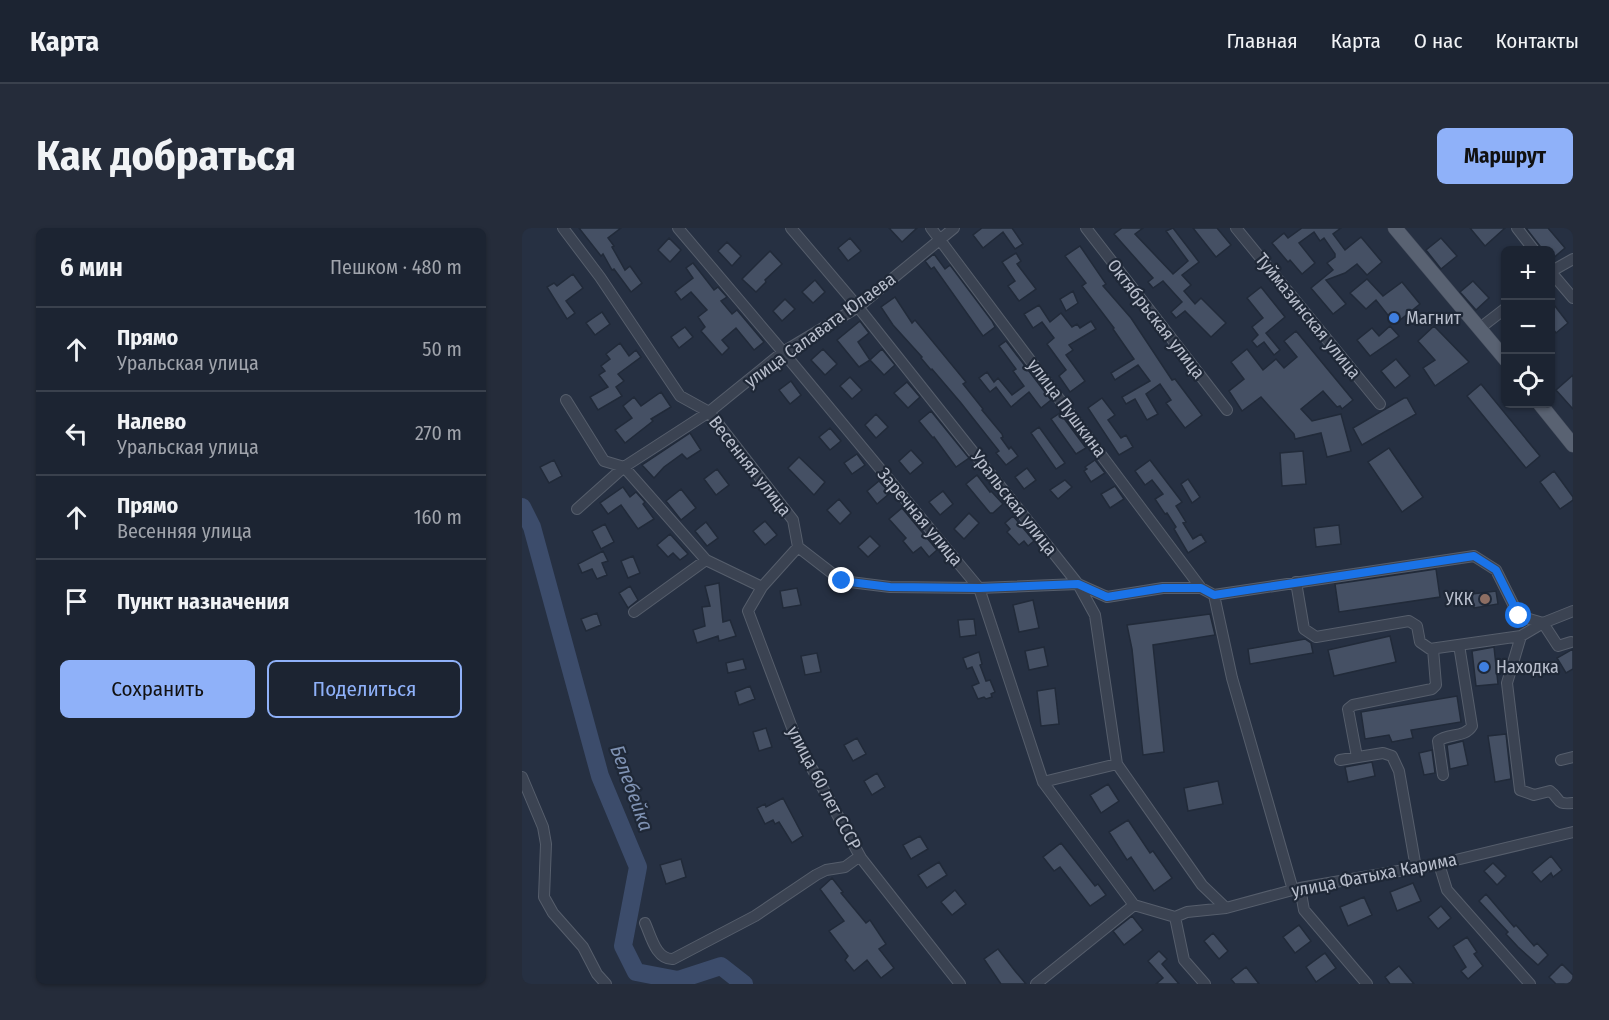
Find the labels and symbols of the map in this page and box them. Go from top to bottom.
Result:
street label: Туймазинская улица [1251,249,1366,383]
street label: Октябрьская улица [1102,255,1210,383]
street label: улица Салавата Юлаева [740,268,900,392]
place label: Магнит [1406,307,1462,329]
marker: Магнит [1387,311,1401,325]
street label: улица Пушкина [1023,354,1111,462]
street label: Весенняя улица [704,411,796,521]
street label: Уральская улица [965,445,1062,560]
street label: Заречная улица [873,463,968,571]
route end [828,567,854,593]
place label: УКК [1444,588,1473,610]
marker: УКК [1478,592,1492,606]
route start [1505,602,1531,628]
place label: Находка [1496,656,1559,678]
marker: Находка [1477,660,1491,674]
street label: улица 60 лет СССР [782,722,866,854]
water label: Белебейка [605,742,659,834]
street label: улица Фатыха Карима [1289,848,1459,902]

